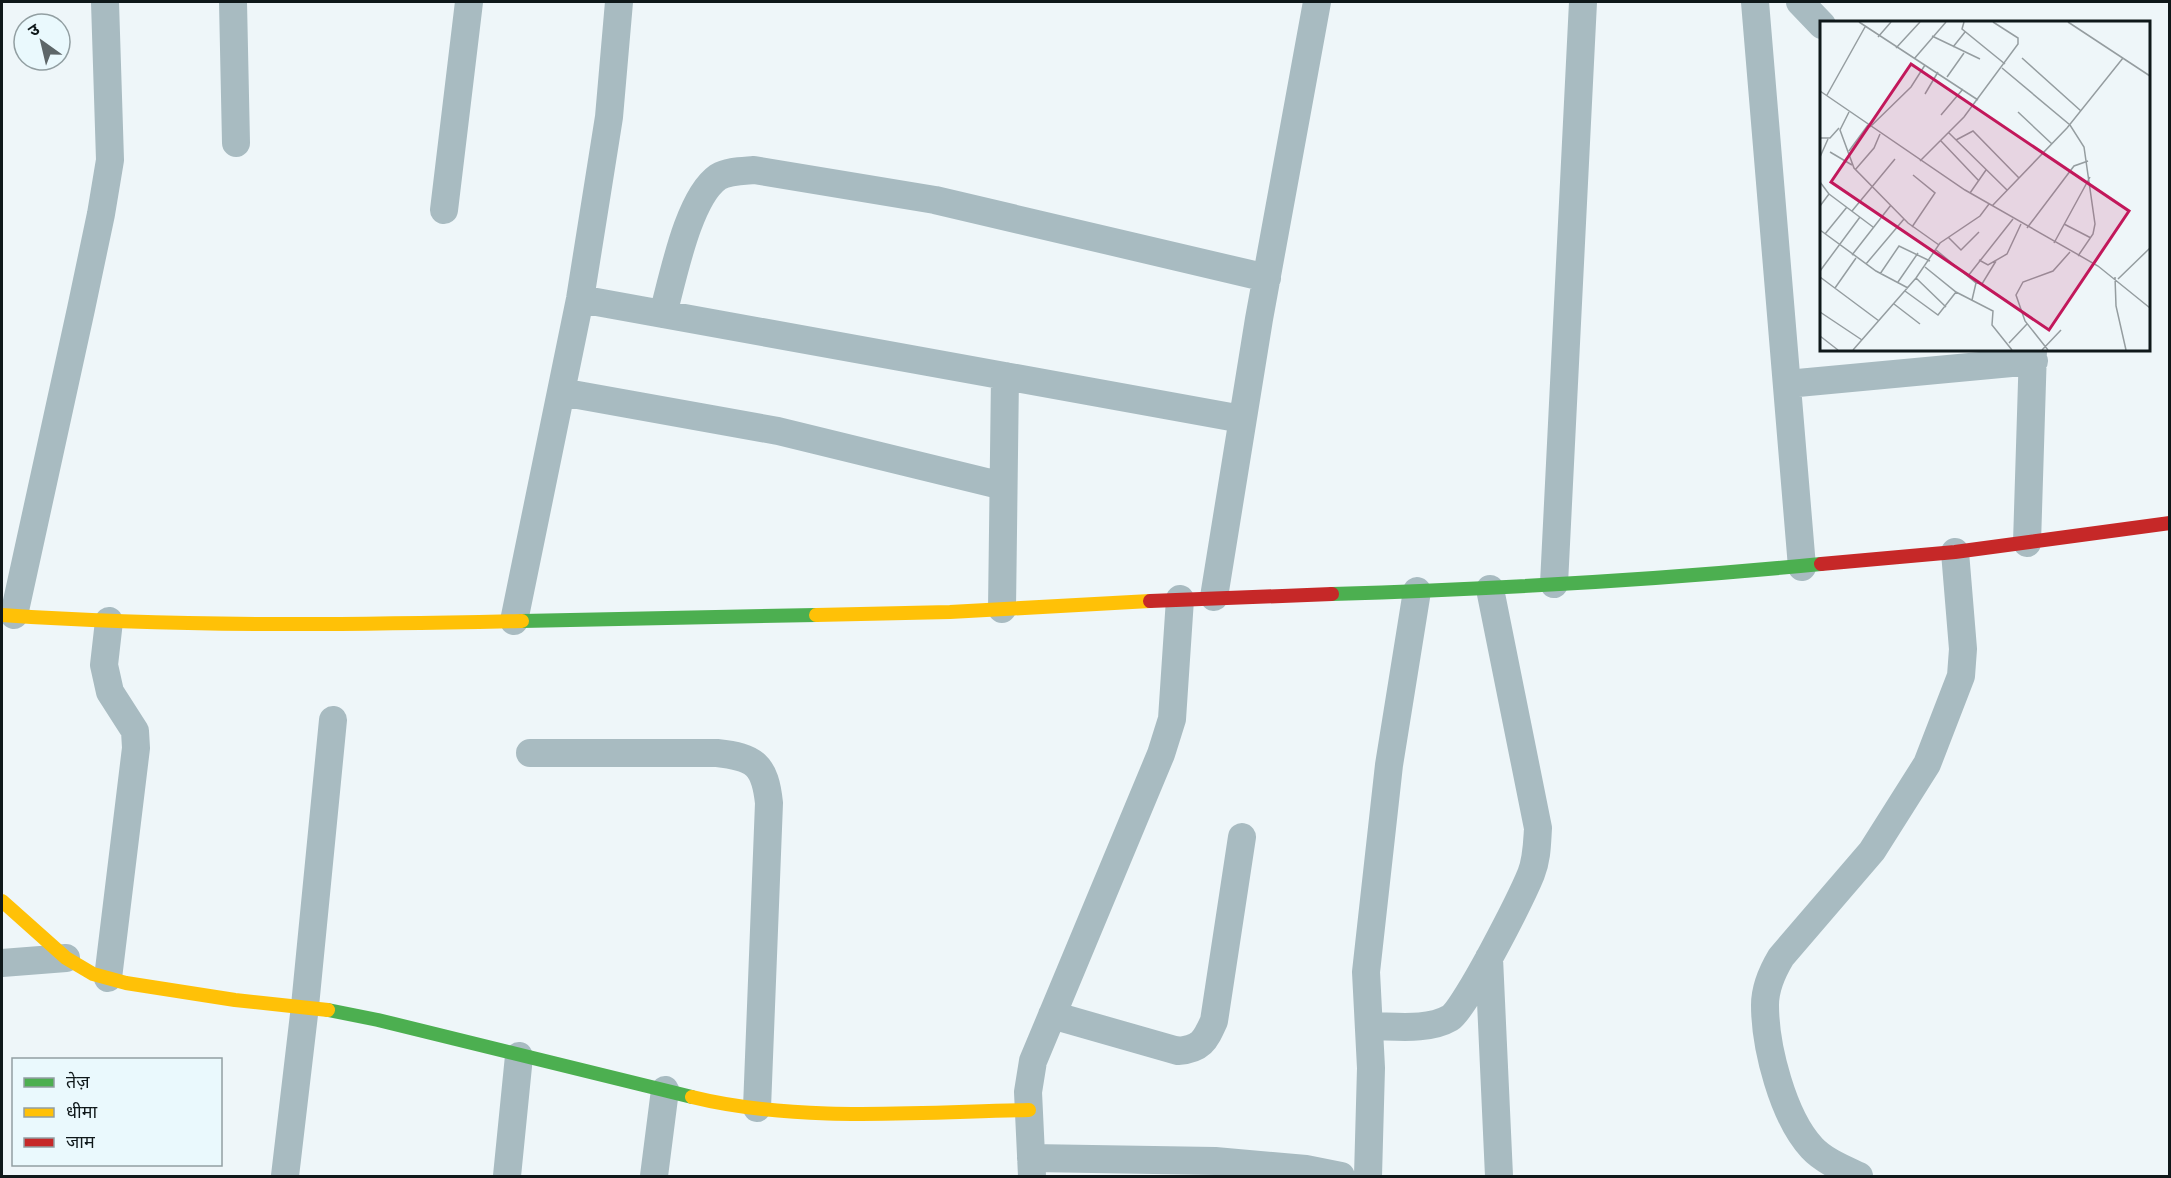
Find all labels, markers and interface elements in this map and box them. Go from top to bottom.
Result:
north arrow [12,12,72,72]
text: उ [24,17,45,42]
inset map [1820,21,2150,351]
legend [12,1058,222,1166]
text: तेज़ [66,1069,90,1095]
text: धीमा [66,1099,97,1125]
text: जाम [66,1129,96,1155]

